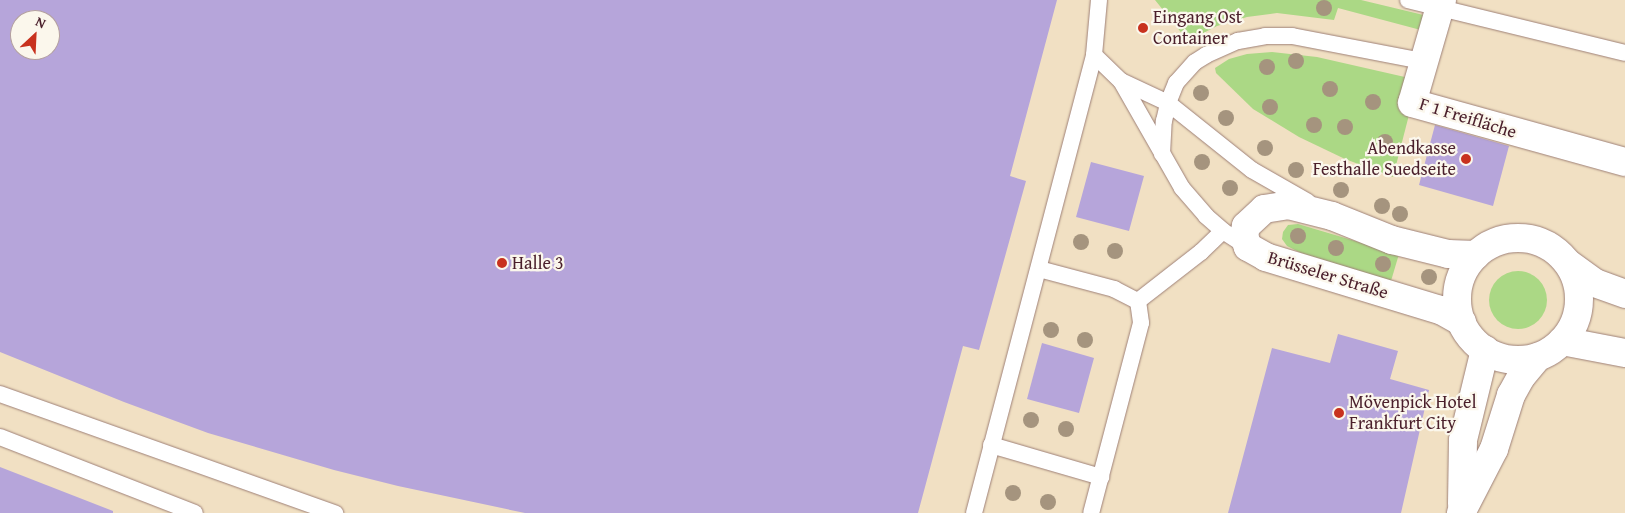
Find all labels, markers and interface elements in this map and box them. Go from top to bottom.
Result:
place label: Eingang Ost Container [1153,7,1242,50]
north arrow [10,10,60,60]
text: N [32,11,49,33]
marker: Eingang Ost Container [1137,22,1149,34]
street label: F 1 Freifläche [1417,93,1519,143]
place label: Abendkasse Festhalle Suedseite [1313,138,1456,180]
marker: Abendkasse Festhalle Suedseite [1460,153,1472,165]
street label: Brüsseler Straße [1265,246,1391,304]
place label: Halle 3 [512,252,564,274]
marker: Halle 3 [496,257,508,269]
place label: Mövenpick Hotel Frankfurt City [1349,392,1477,434]
marker: Mövenpick Hotel Frankfurt City [1333,407,1345,419]

